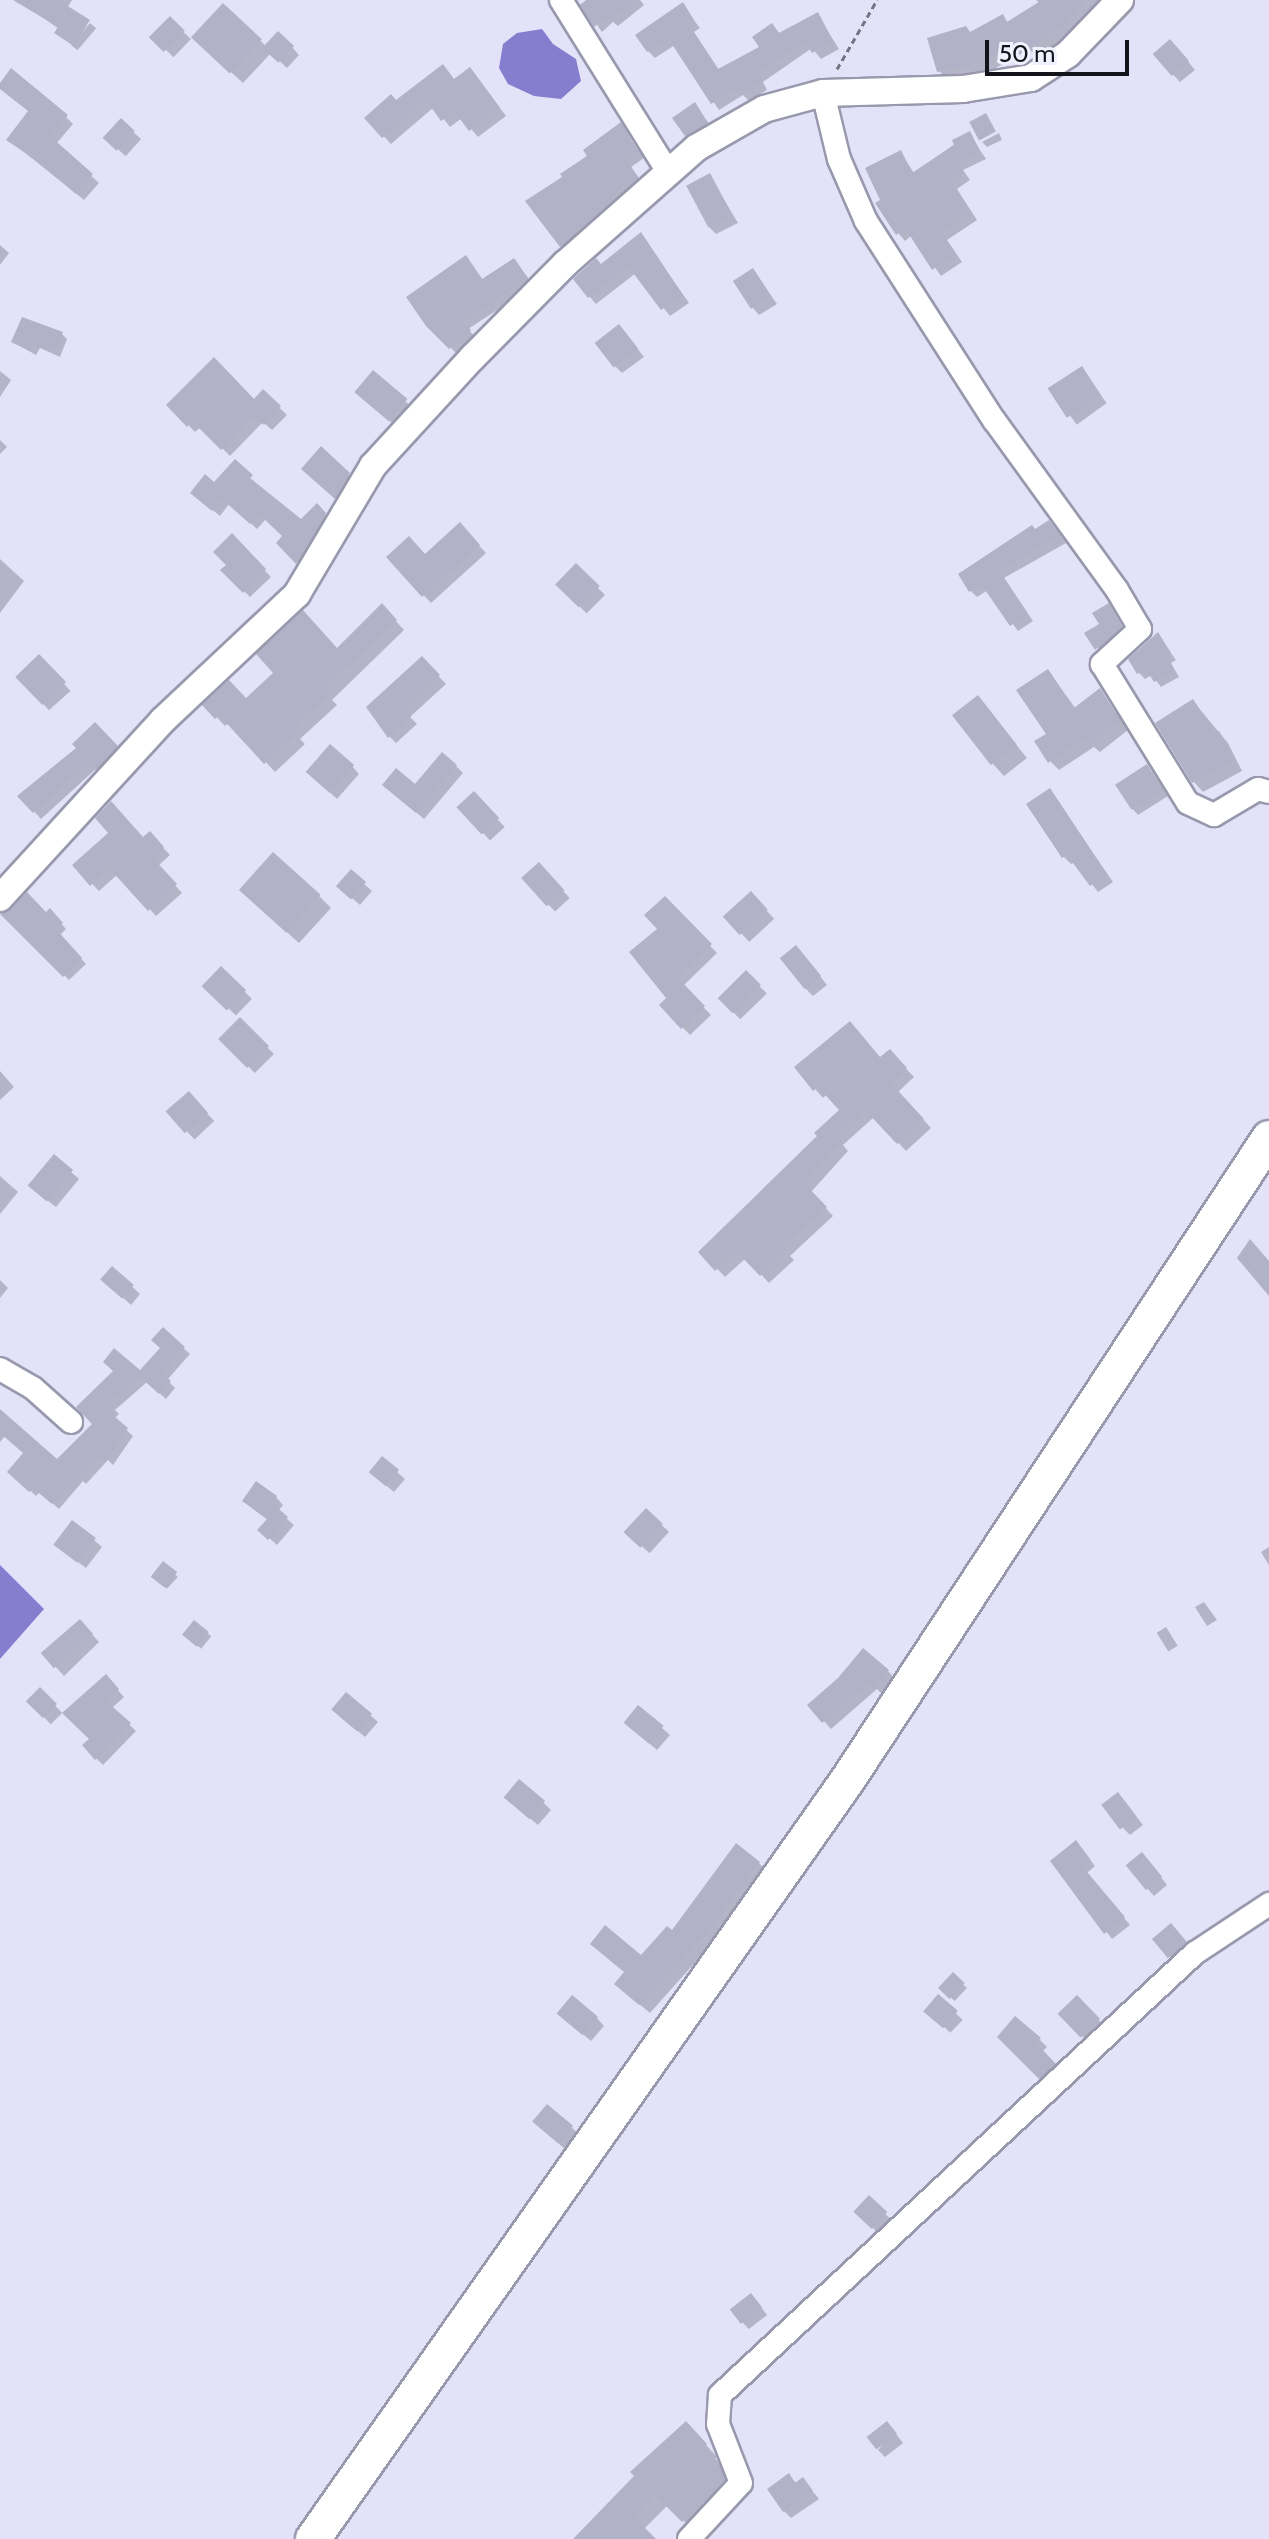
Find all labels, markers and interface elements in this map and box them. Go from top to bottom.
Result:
scale bar [989,24,1133,74]
text: 50 m [999,39,1055,68]

